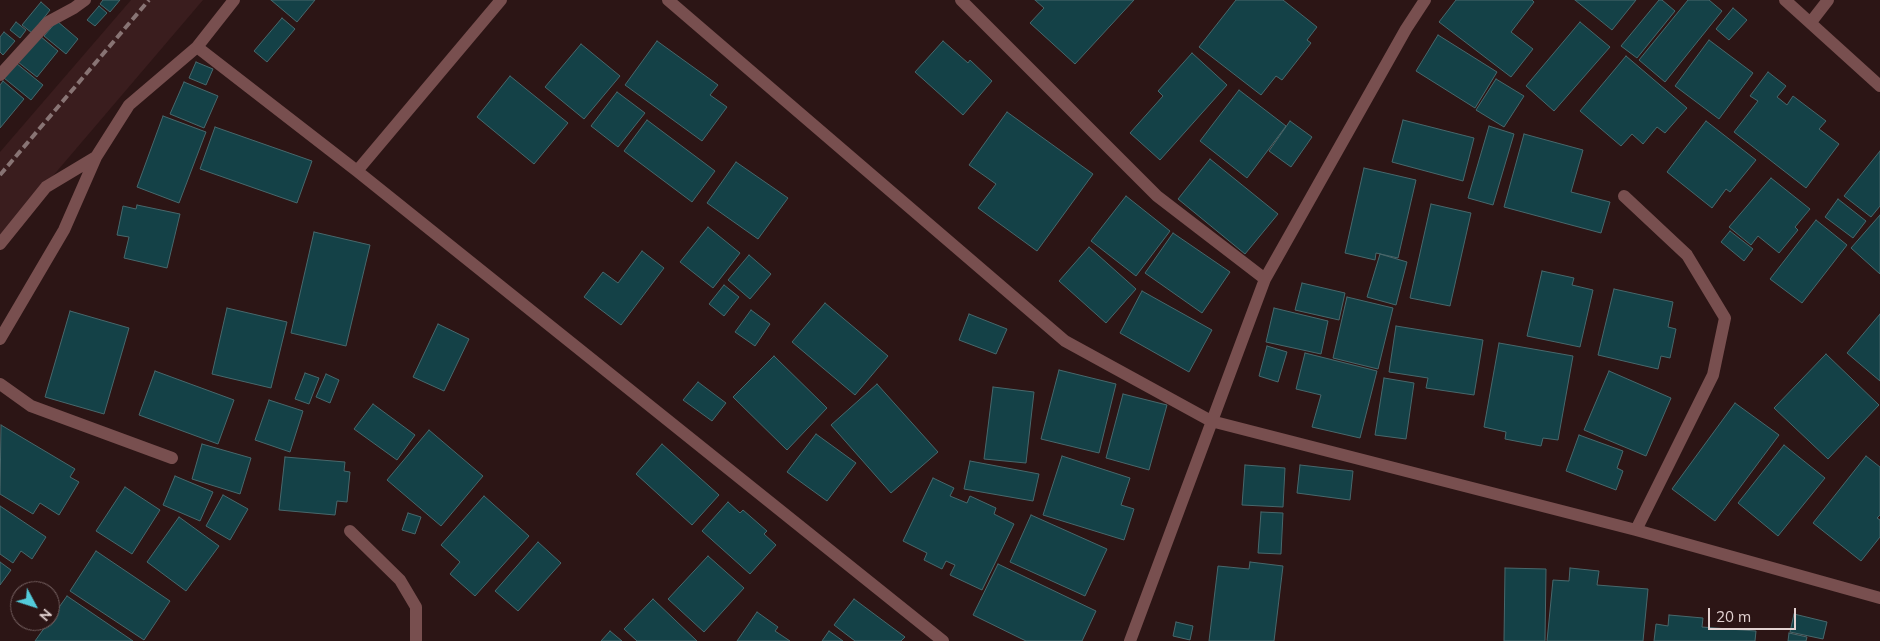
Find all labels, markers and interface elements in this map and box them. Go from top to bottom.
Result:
north arrow [10,581,60,631]
scale bar [1710,598,1798,630]
text: N [35,605,56,625]
text: 20 m [1716,607,1751,626]

